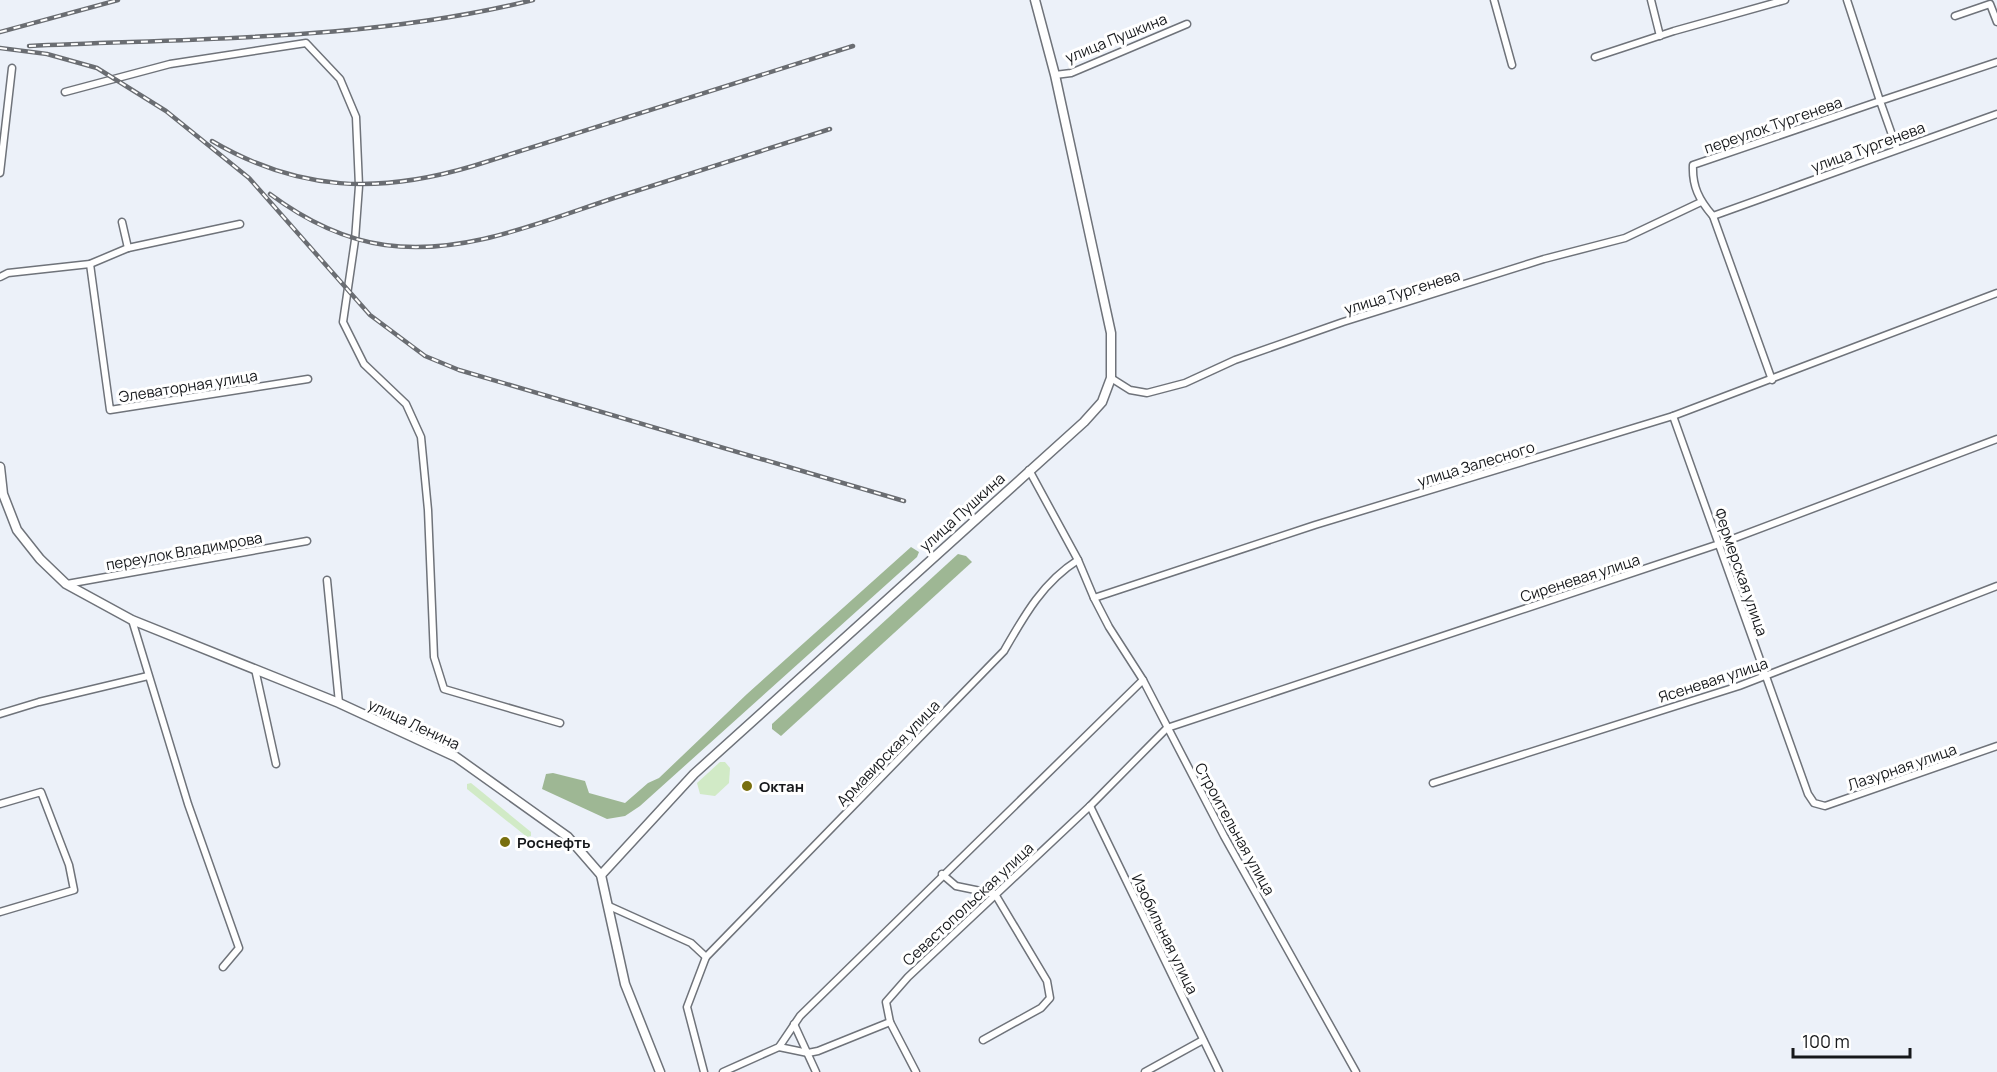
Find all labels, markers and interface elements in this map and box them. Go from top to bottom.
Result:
street label: улица Пушкина [1062,8,1170,68]
street label: переулок Тургенева [1701,92,1845,158]
street label: улица Тургенева [1808,117,1928,177]
street label: улица Тургенева [1342,264,1462,320]
street label: Элеваторная улица [117,365,259,407]
street label: улица Залесного [1415,436,1537,492]
street label: улица Пушкина [915,468,1009,556]
street label: Фермерская улица [1709,505,1773,639]
street label: переулок Владимрова [104,527,264,575]
street label: Сиреневая улица [1518,549,1642,607]
street label: Ясеневая улица [1655,652,1771,708]
street label: улица Ленина [365,694,463,754]
street label: Армавирская улица [832,695,944,811]
street label: Лазурная улица [1845,739,1959,795]
street label: Строительная улица [1190,759,1280,899]
place label: Октан [759,776,804,797]
marker: Октан [740,779,754,793]
place label: Роснефть [517,832,590,853]
marker: Роснефть [498,835,512,849]
street label: Севастопольская улица [898,838,1038,970]
street label: Изобильная улица [1127,870,1203,998]
scale bar [1793,1021,1910,1059]
text: 100 m [1802,1029,1850,1053]

